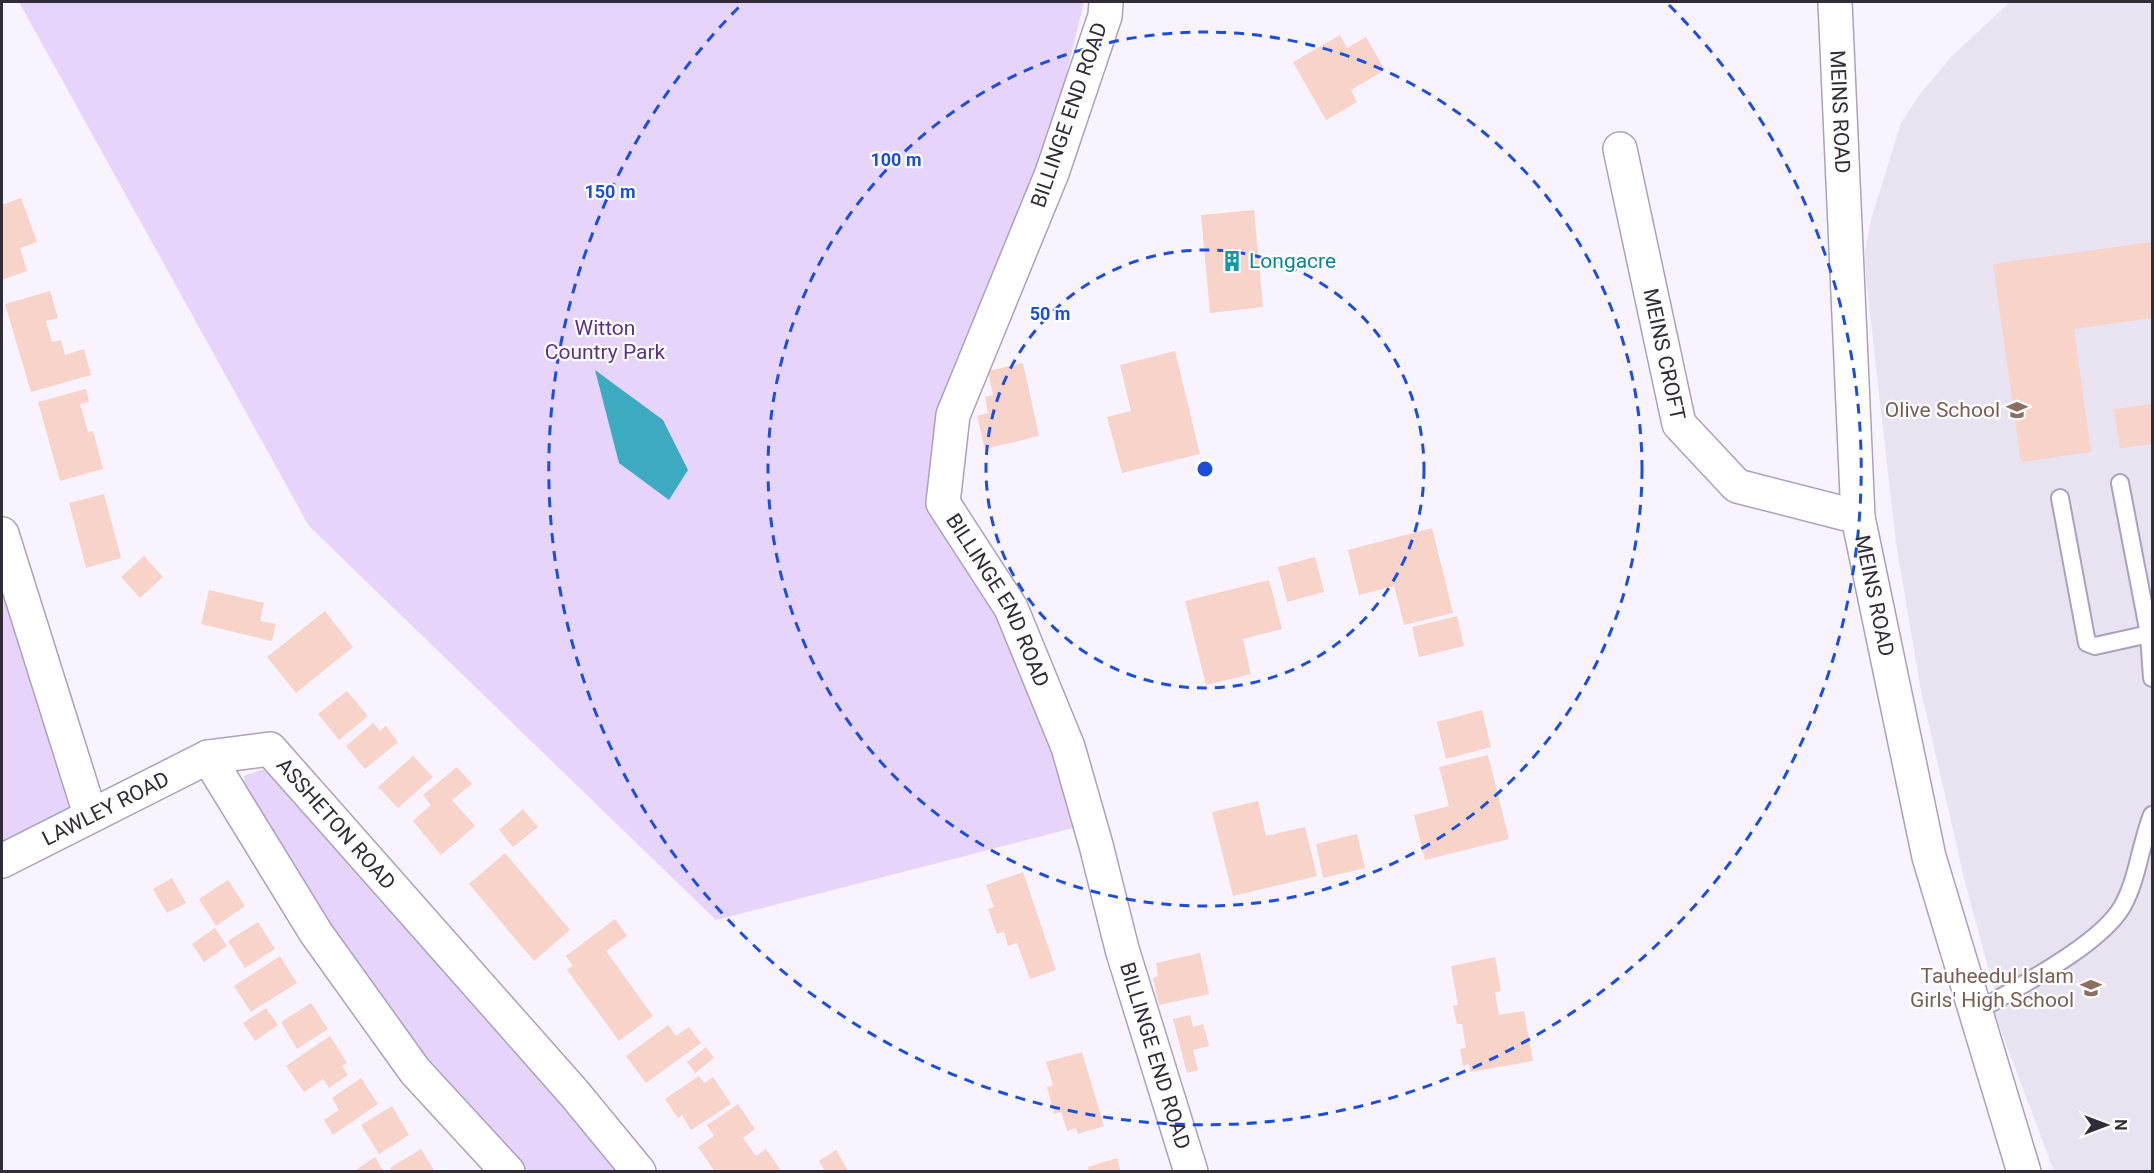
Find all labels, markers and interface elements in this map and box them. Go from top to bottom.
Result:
street label: BILLINGE END ROAD [1026,19,1112,211]
street label: MEINS ROAD [1825,50,1855,174]
text: 100 m [870,149,922,170]
text: 150 m [584,181,636,202]
building icon: Longacre [1220,249,1244,273]
place label: Longacre [1249,249,1336,273]
street label: MEINS CROFT [1638,286,1690,423]
text: 50 m [1030,303,1070,324]
park label: Witton Country Park [545,316,666,364]
place label: Olive School [1885,398,2000,422]
school or university icon: Olive School [2005,398,2029,422]
centre of rings [1195,459,1215,479]
street label: BILLINGE END ROAD [941,509,1054,690]
street label: MEINS ROAD [1850,533,1899,659]
street label: ASSHETON ROAD [272,753,400,894]
street label: LAWLEY ROAD [38,767,173,851]
street label: BILLINGE END ROAD [1115,959,1195,1152]
place label: Tauheedul Islam Girls' High School [1910,964,2074,1012]
school or university icon: Tauheedul Islam Girls' High School [2079,976,2103,1000]
north arrow [2076,1095,2136,1155]
text: N [2111,1119,2130,1131]

